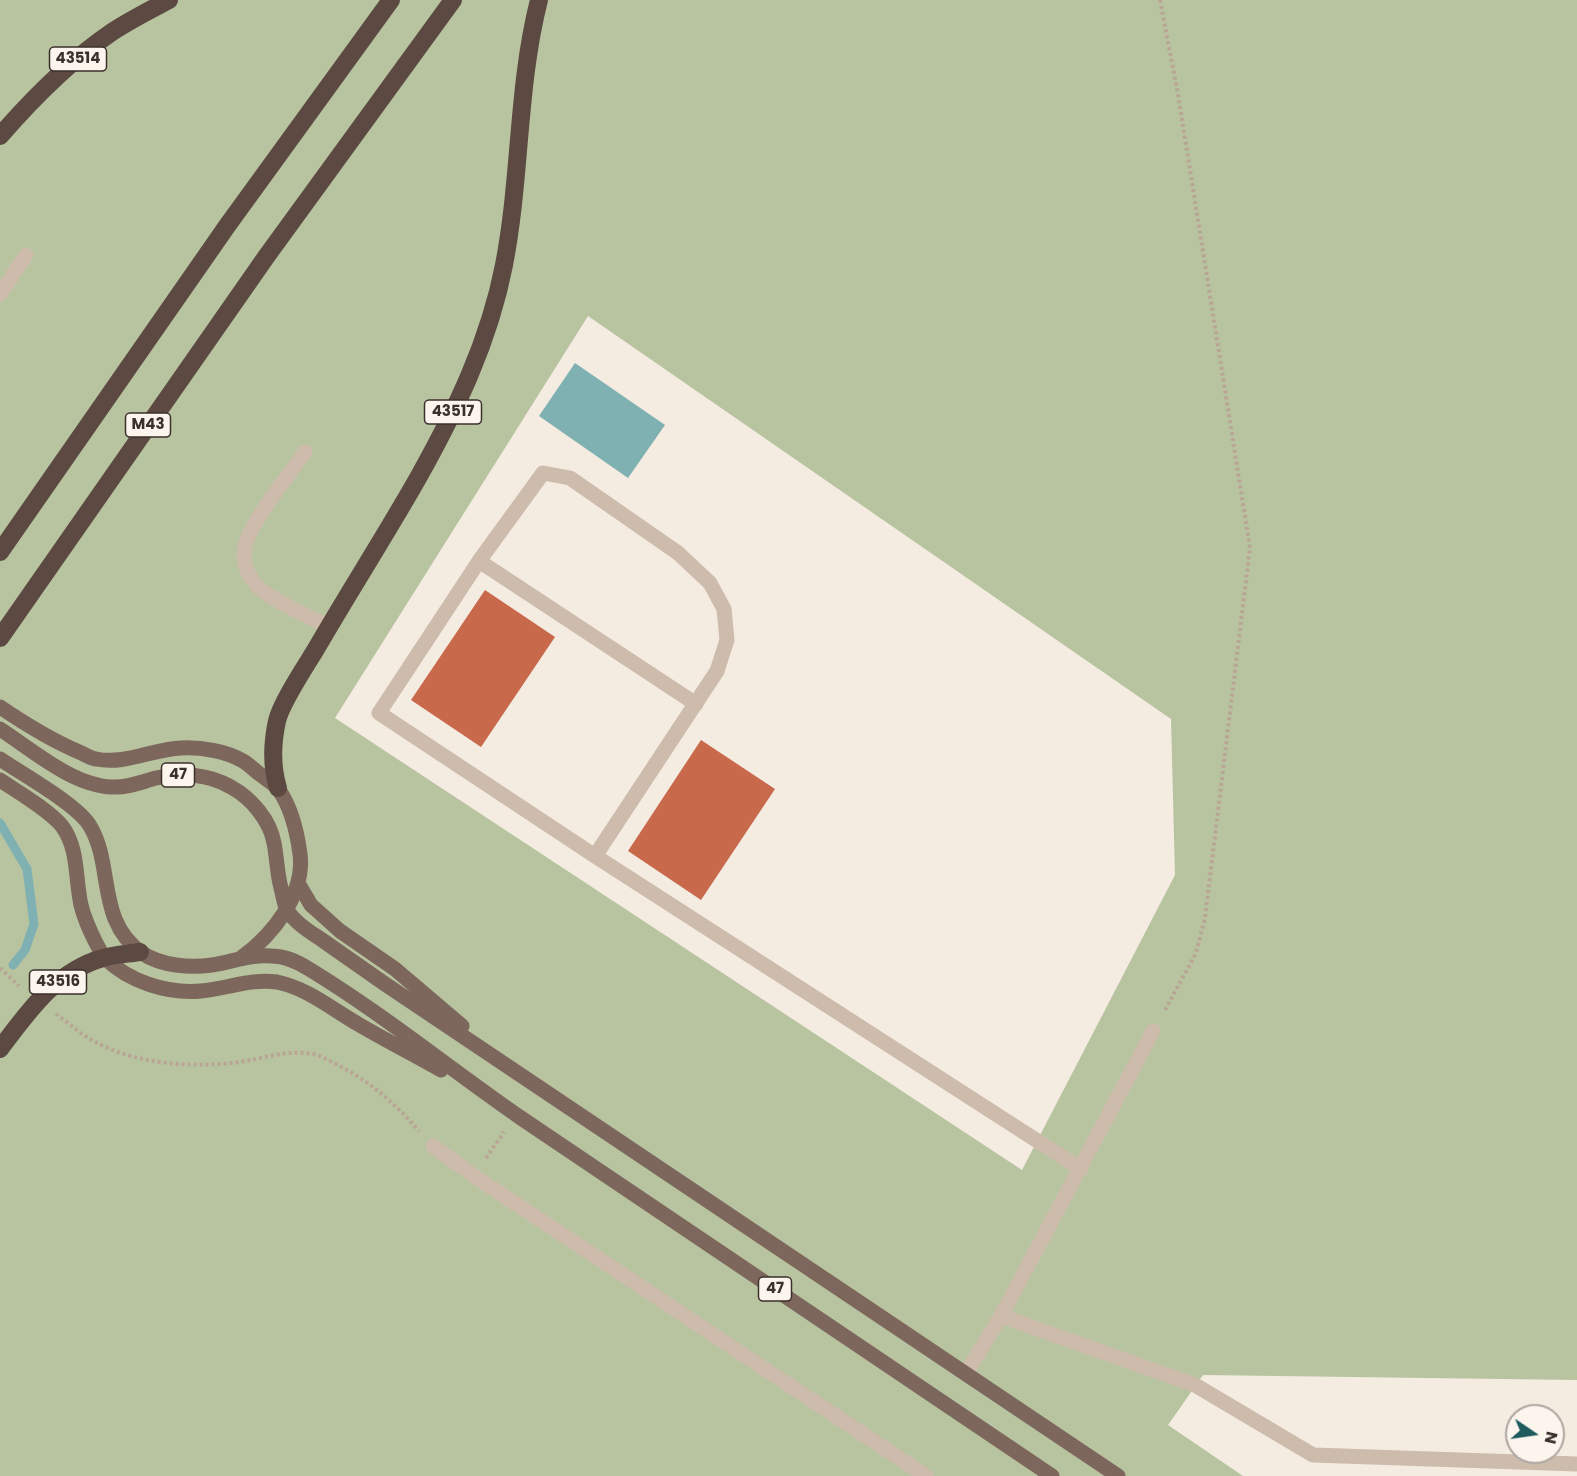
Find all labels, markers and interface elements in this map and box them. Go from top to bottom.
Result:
road number: 43514 [50,47,106,71]
road number: 43517 [424,400,482,424]
road number: M43 [126,413,170,437]
road number: 47 [162,763,195,787]
road number: 43516 [29,970,86,994]
road number: 47 [758,1277,792,1301]
north arrow [1505,1404,1565,1464]
text: N [1539,1429,1564,1446]

